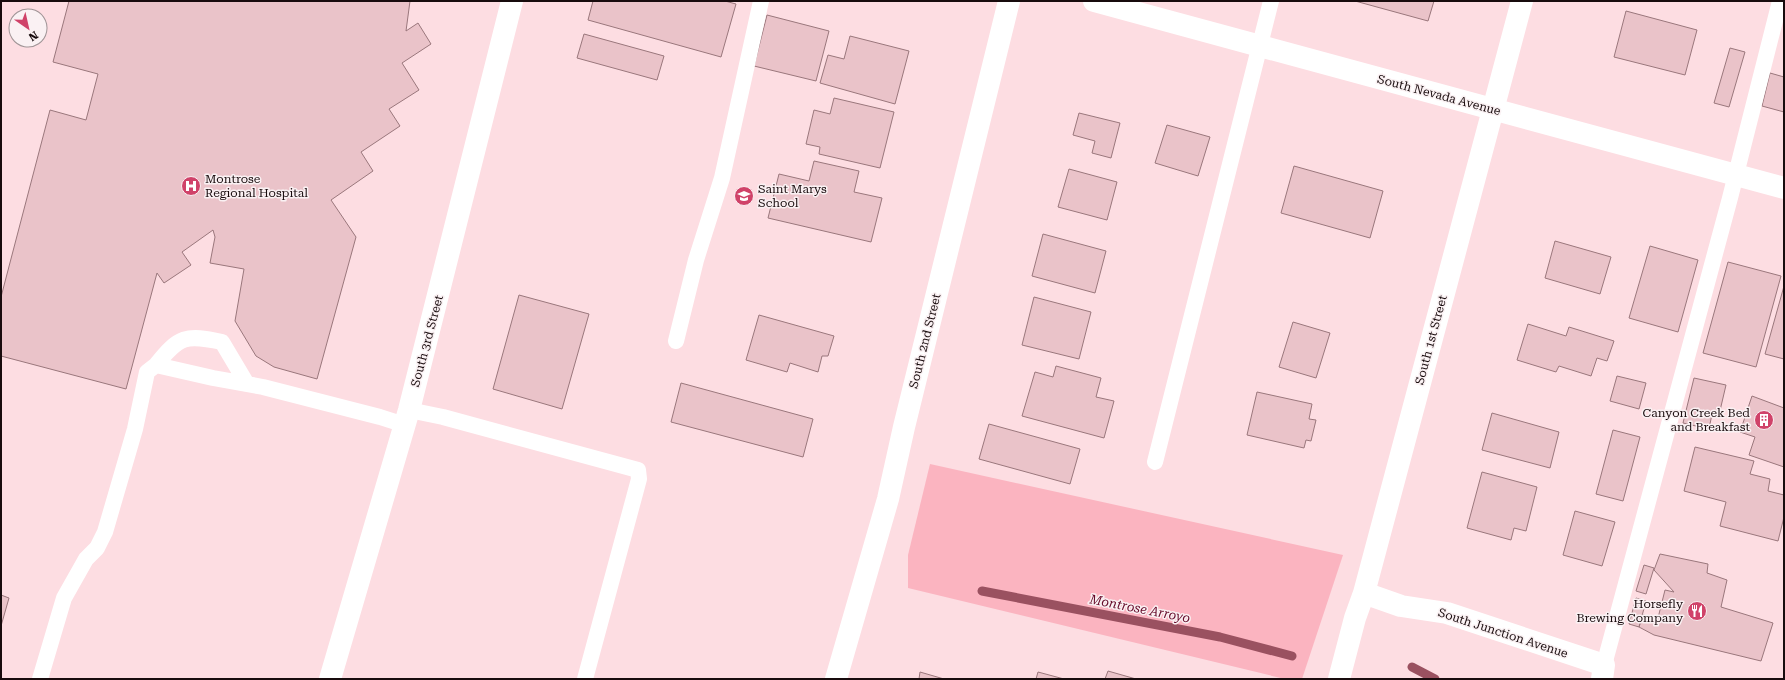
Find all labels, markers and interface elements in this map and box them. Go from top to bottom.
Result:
north arrow [8,8,48,48]
text: N [26,28,40,44]
street label: South Nevada Avenue [1376,72,1503,118]
place label: Montrose Regional Hospital [205,172,308,200]
hospital icon: Montrose Regional Hospital [180,175,202,197]
place label: Saint Marys School [758,182,827,210]
school or university icon: Saint Marys School [733,185,755,207]
street label: South 2nd Street [906,292,944,390]
street label: South 3rd Street [408,293,446,388]
street label: South 1st Street [1412,293,1450,386]
place label: Canyon Creek Bed and Breakfast [1643,406,1751,434]
building icon: Canyon Creek Bed and Breakfast [1753,409,1775,431]
water label: Montrose Arroyo [1087,591,1191,626]
place label: Horsefly Brewing Company [1576,597,1684,625]
restaurant icon: Horsefly Brewing Company [1686,600,1708,622]
street label: South Junction Avenue [1436,605,1570,661]

